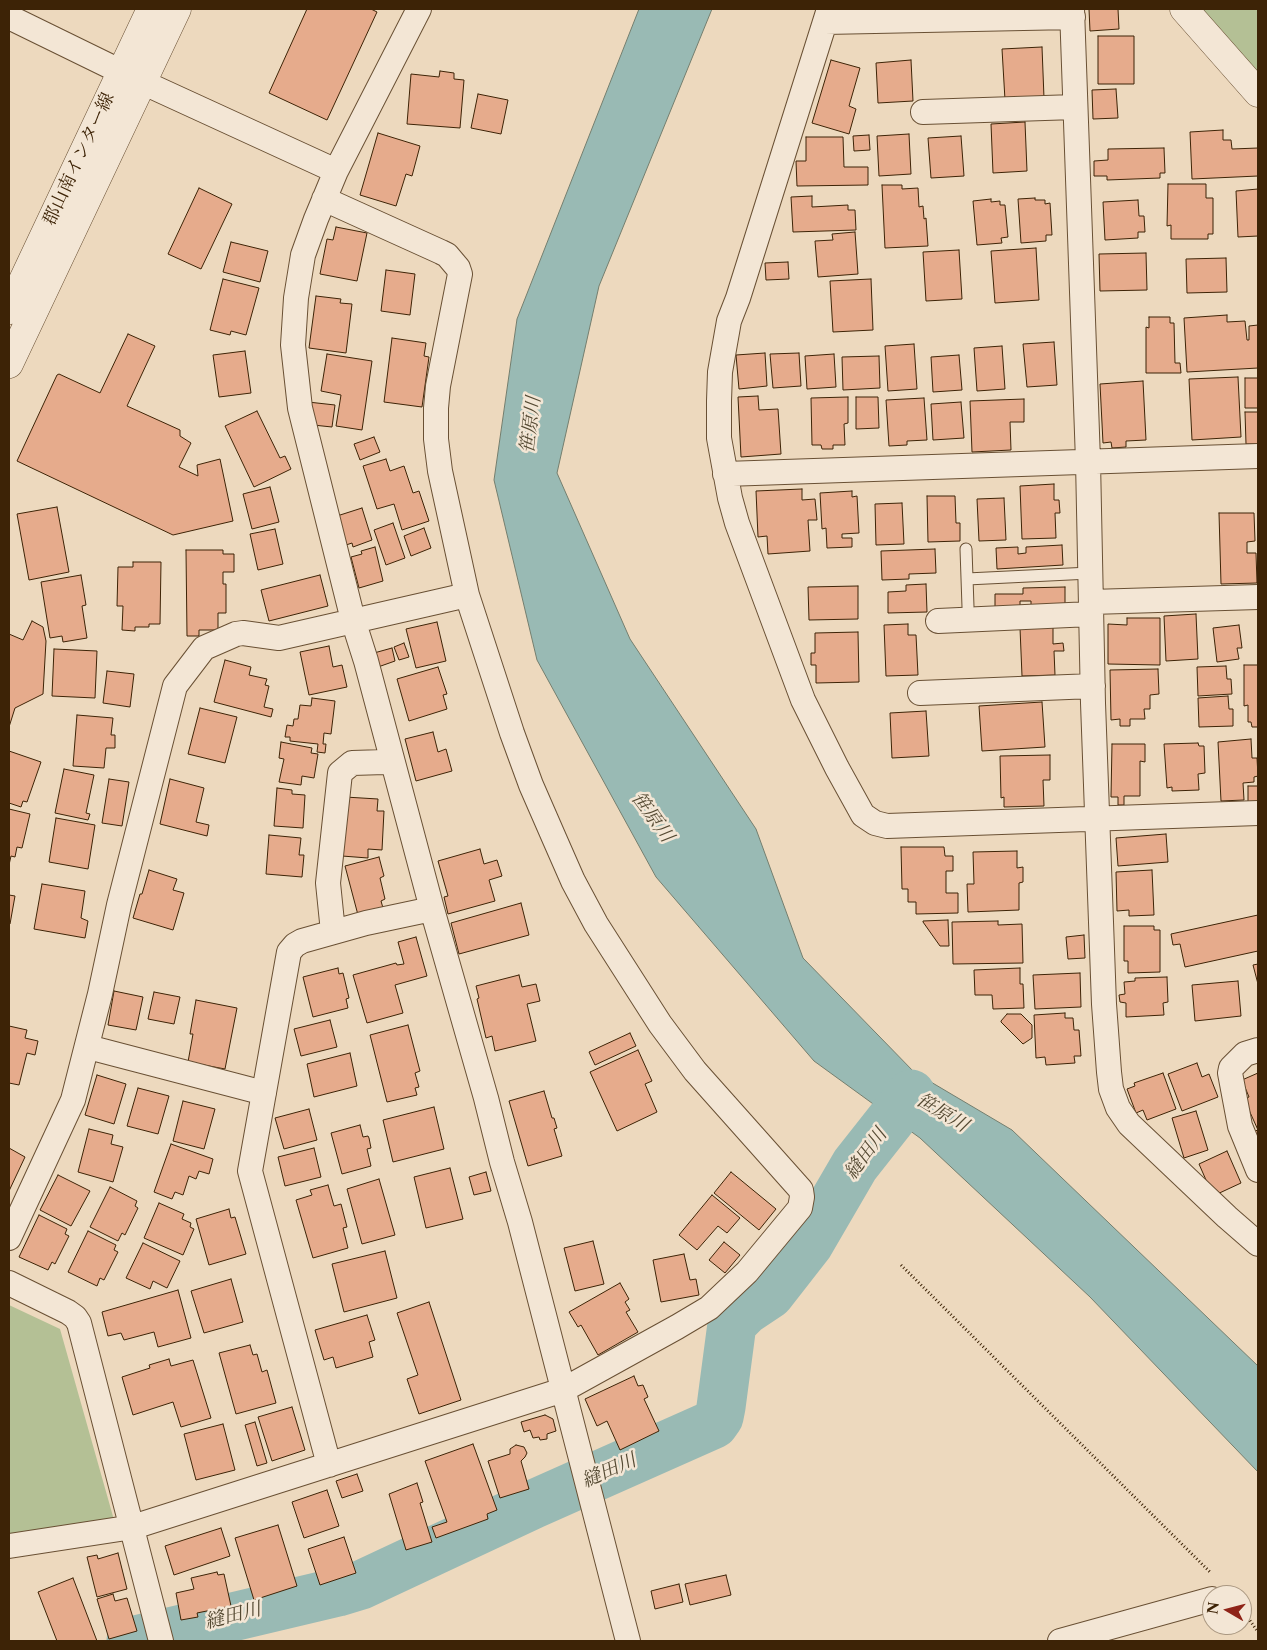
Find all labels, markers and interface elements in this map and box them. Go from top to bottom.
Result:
street label: 郡山南インター線 [39,89,119,229]
water label: 笹原川 [516,395,546,455]
water label: 笹原川 [626,787,678,847]
water label: 笹原川 [912,1089,972,1137]
water label: 縫田川 [840,1124,892,1184]
water label: 縫田川 [578,1449,640,1493]
north arrow [1202,1585,1252,1635]
water label: 縫田川 [203,1598,263,1634]
text: N [1203,1601,1223,1615]

